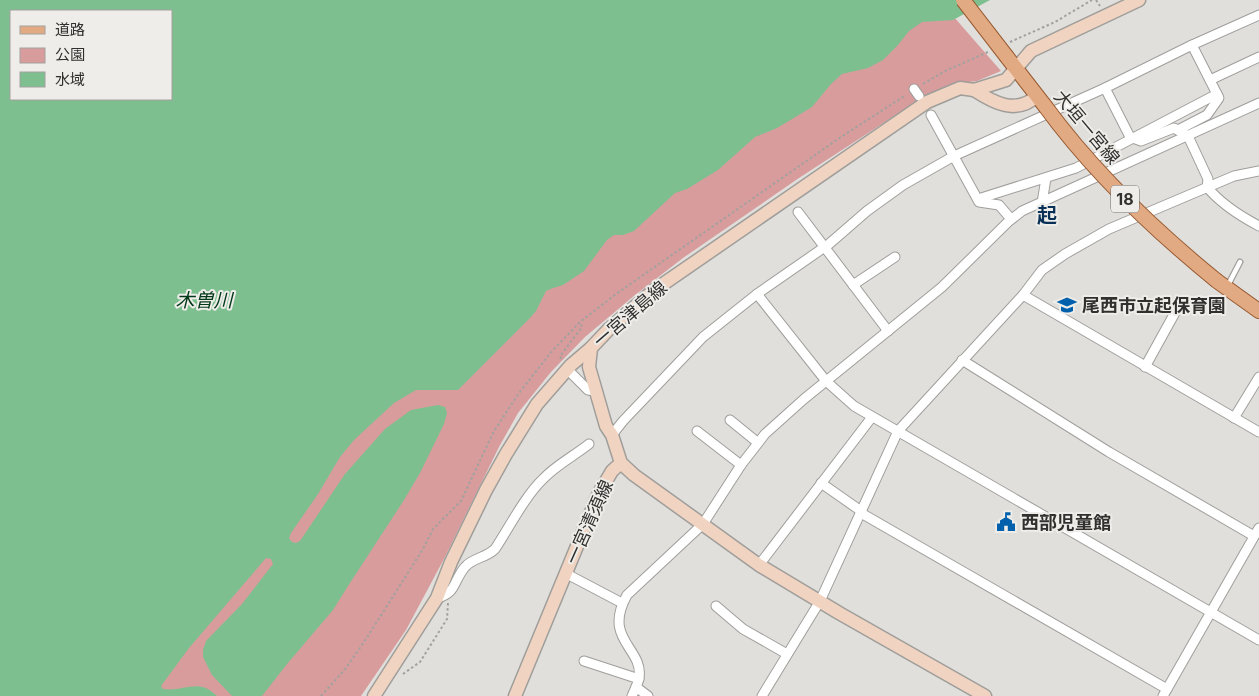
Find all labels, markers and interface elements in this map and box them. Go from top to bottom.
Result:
legend [10,10,172,100]
text: 道路 [55,20,85,39]
text: 公園 [55,45,85,64]
text: 水域 [55,70,85,89]
street label: 大垣一宮線 [1050,86,1124,168]
road number: 18 [1111,185,1139,212]
district label: 起 [1037,203,1057,227]
street label: 一宮津島線 [589,277,671,351]
water label: 木曽川 [175,289,234,312]
school or university icon: 尾西市立起保育園 [1056,294,1078,316]
place label: 尾西市立起保育園 [1082,295,1226,316]
street label: 一宮清須線 [561,477,617,567]
public building icon: 西部児童館 [995,511,1017,533]
place label: 西部児童館 [1021,512,1111,533]

